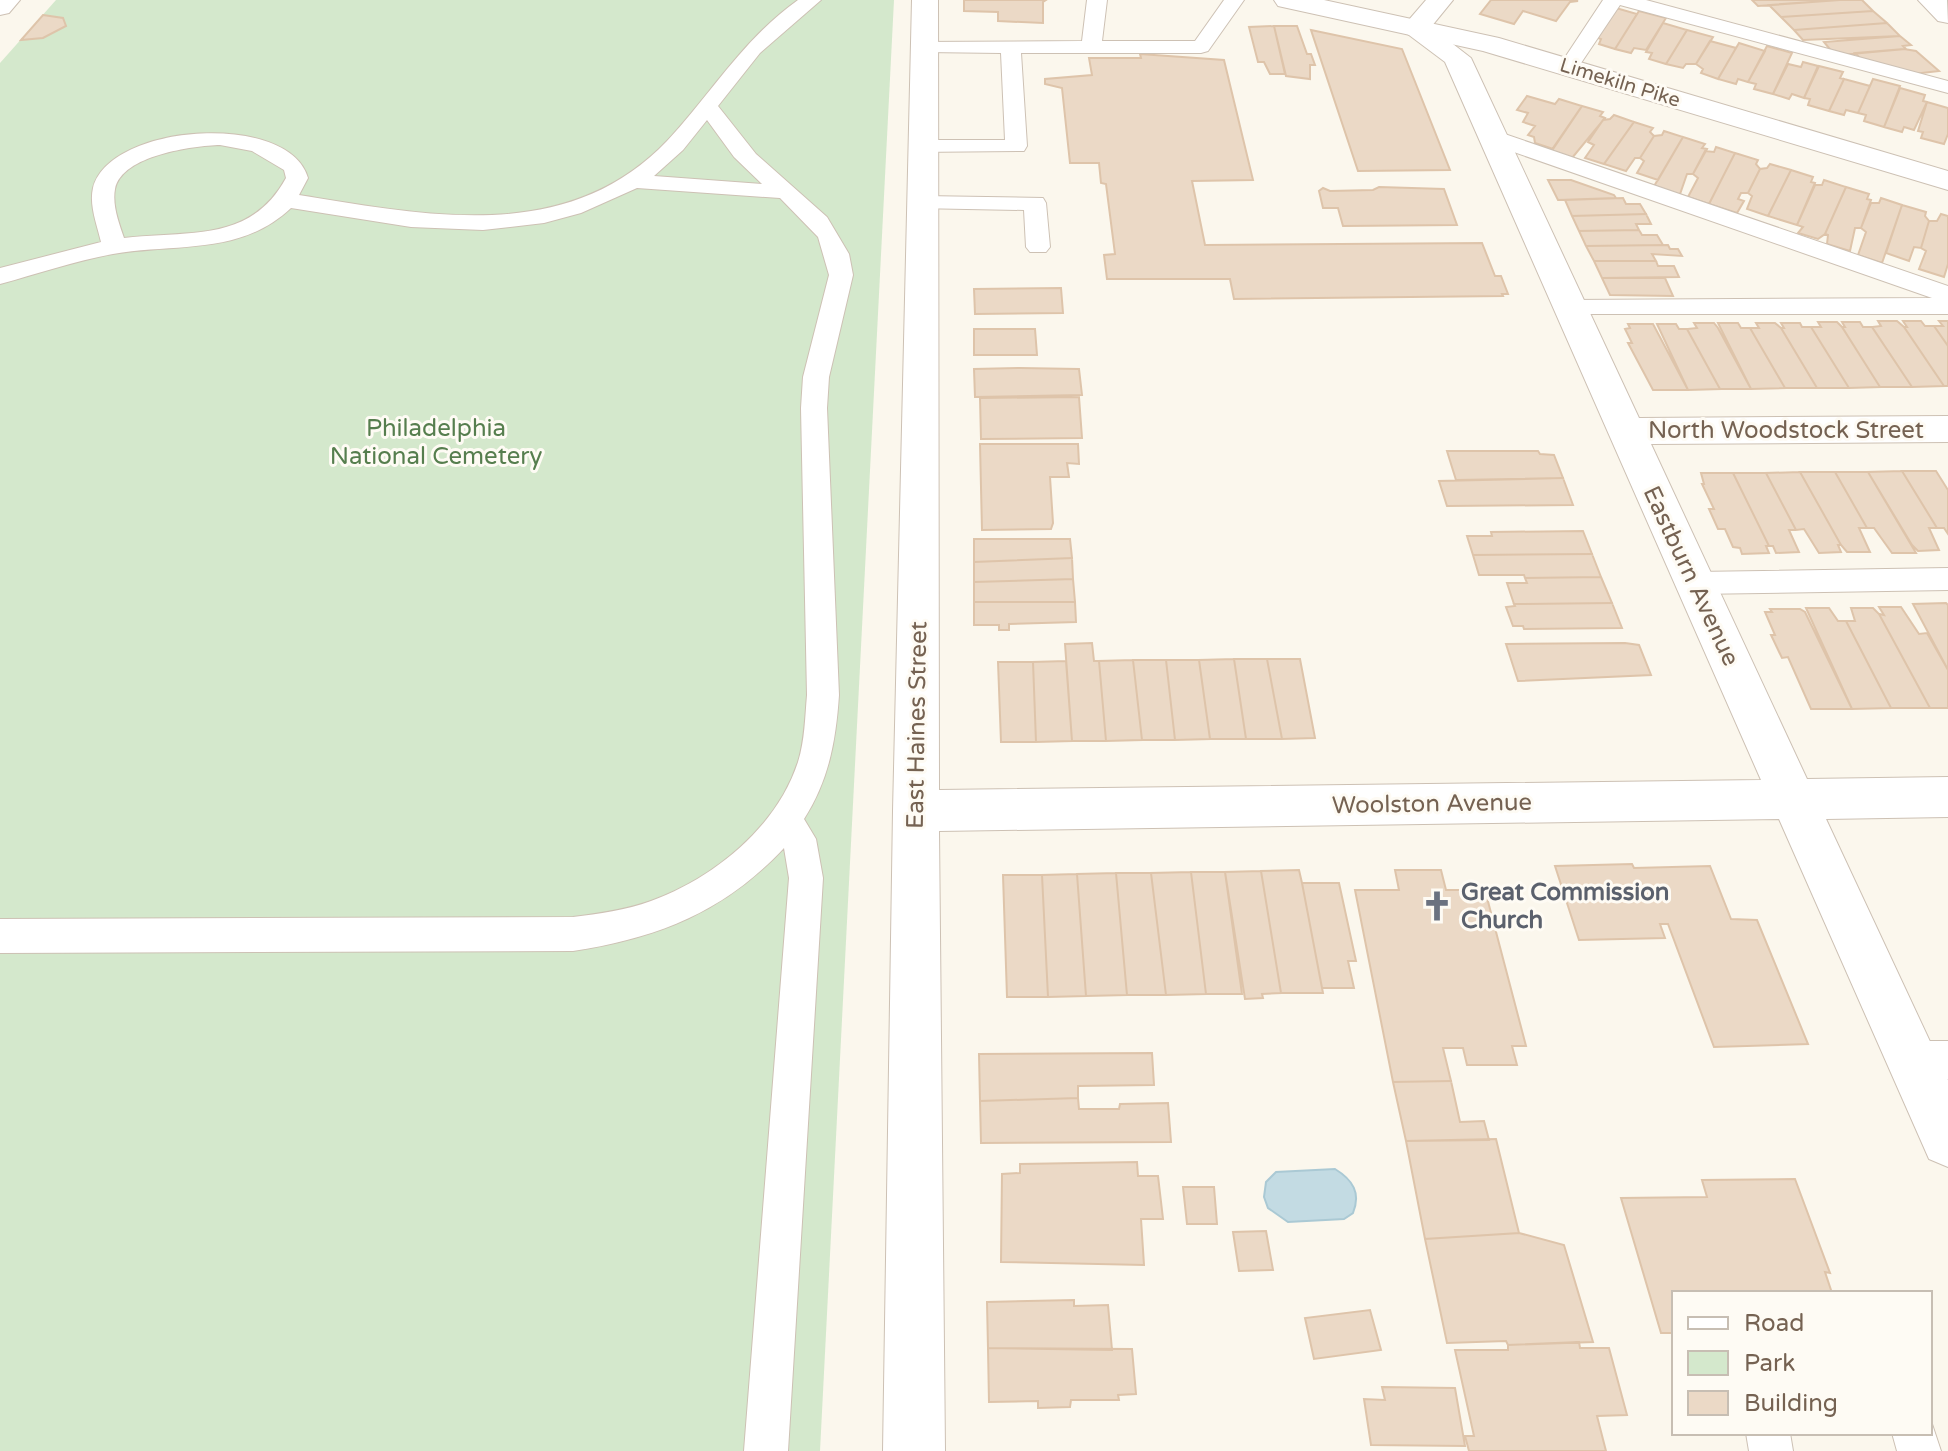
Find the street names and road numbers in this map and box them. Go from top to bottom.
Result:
street label: Limekiln Pike [1557,53,1683,113]
street label: North Woodstock Street [1648,416,1924,445]
street label: Eastburn Avenue [1637,482,1745,670]
street label: East Haines Street [901,621,933,829]
street label: Woolston Avenue [1332,788,1532,820]

